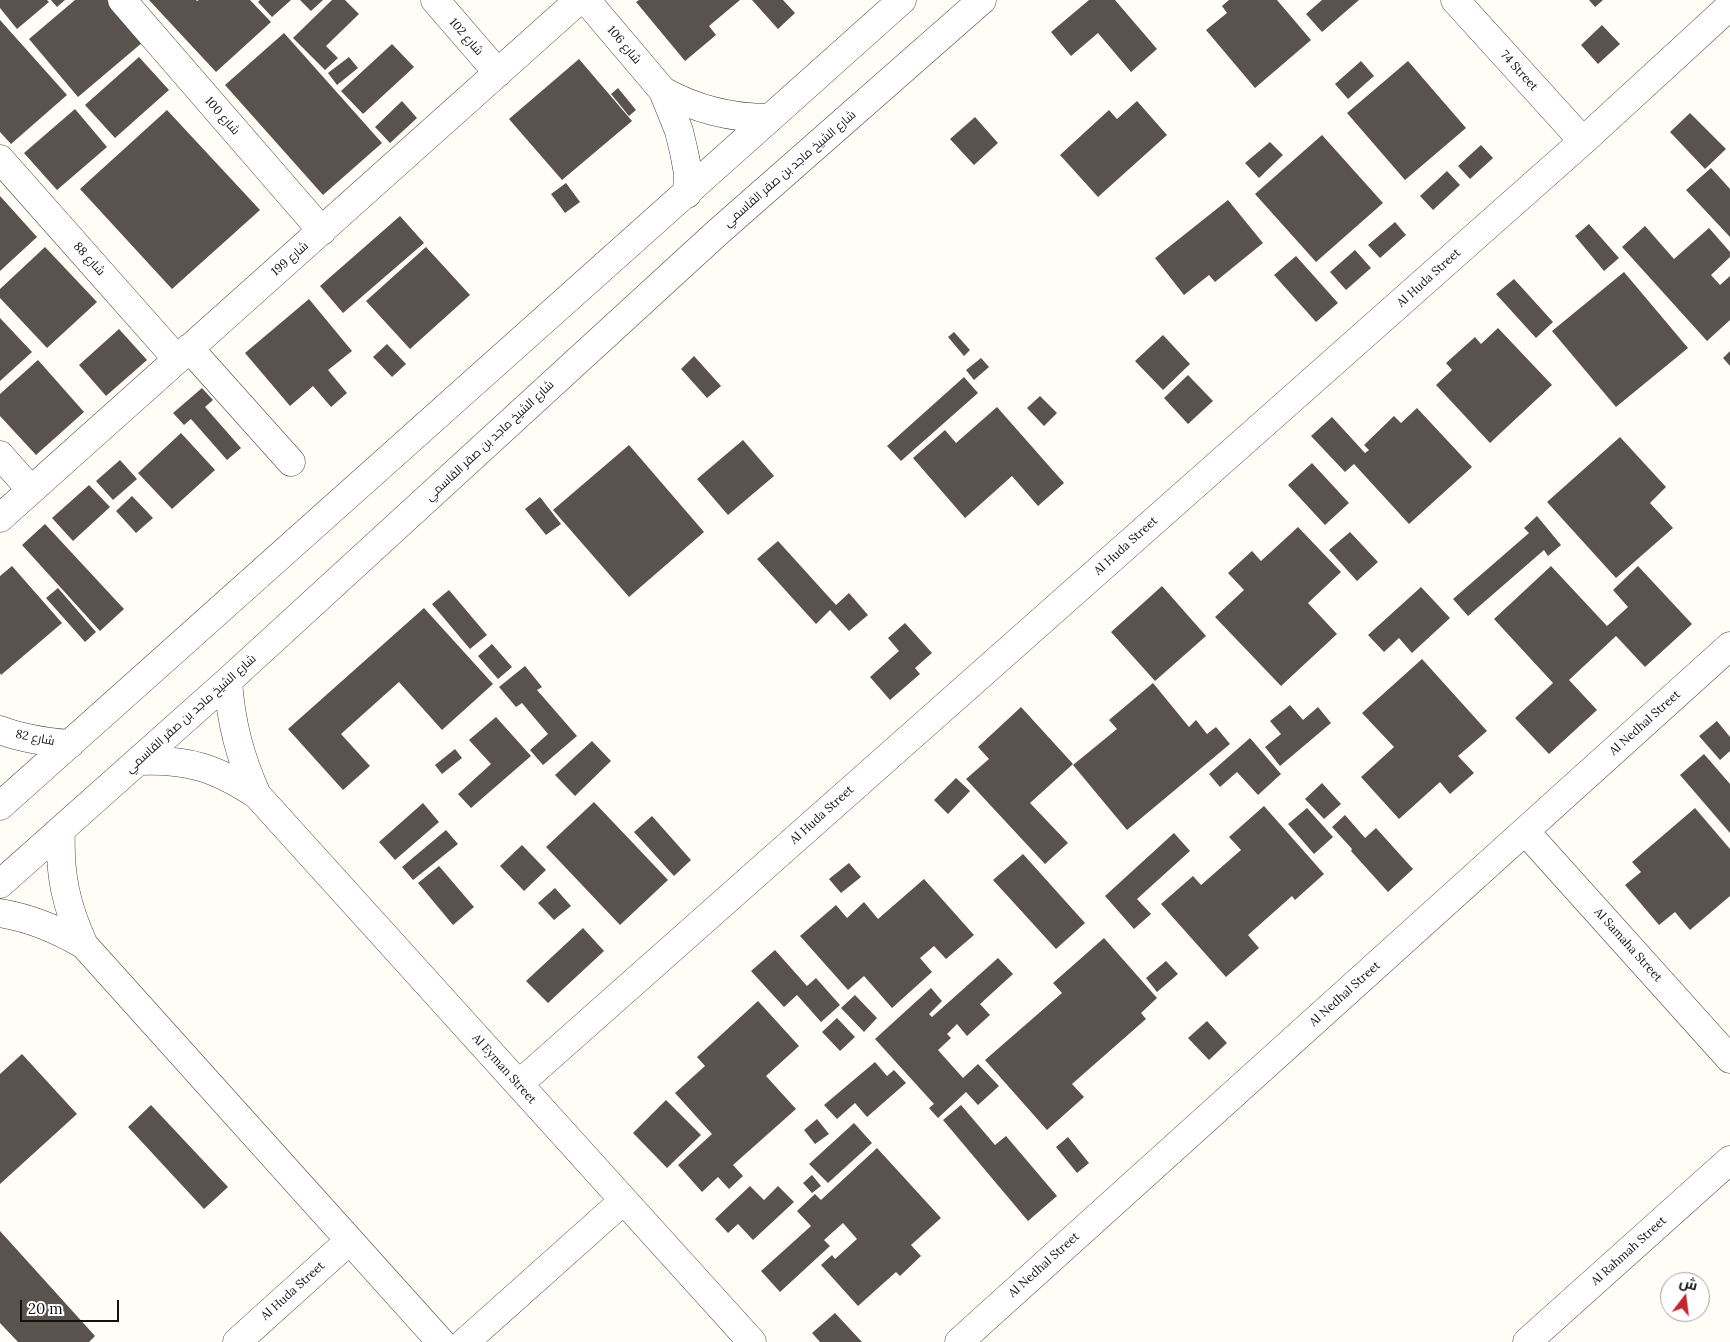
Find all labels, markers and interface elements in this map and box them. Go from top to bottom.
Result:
street label: شارع 102 [446,15,486,59]
street label: شارع 106 [604,23,644,67]
street label: 74 Street [1497,48,1541,94]
street label: شارع 100 [202,94,242,138]
street label: شارع الشيخ ماجد بن صقر القاسمي [721,108,859,230]
street label: شارع 88 [70,239,108,279]
street label: شارع 199 [268,239,312,279]
street label: Al Huda Street [1394,246,1464,310]
street label: شارع الشيخ ماجد بن صقر القاسمي [423,378,557,504]
street label: Al Huda Street [1091,514,1161,578]
street label: شارع الشيخ ماجد بن صقر القاسمي [123,652,259,776]
street label: Al Nedhal Street [1607,687,1683,759]
street label: شارع 82 [14,727,56,749]
street label: Al Huda Street [787,783,857,847]
street label: Al Samaha Street [1591,905,1665,985]
street label: Al Nedhal Street [1307,958,1383,1030]
street label: Al Eyman Street [469,1031,539,1107]
street label: Al Rahmah Street [1588,1213,1670,1289]
street label: Al Nedhal Street [1006,1229,1082,1301]
street label: Al Huda Street [258,1259,328,1323]
north arrow [1660,1272,1710,1322]
text: ش [1678,1272,1700,1294]
scale bar [22,1290,121,1322]
text: 20 m [28,1299,63,1318]

